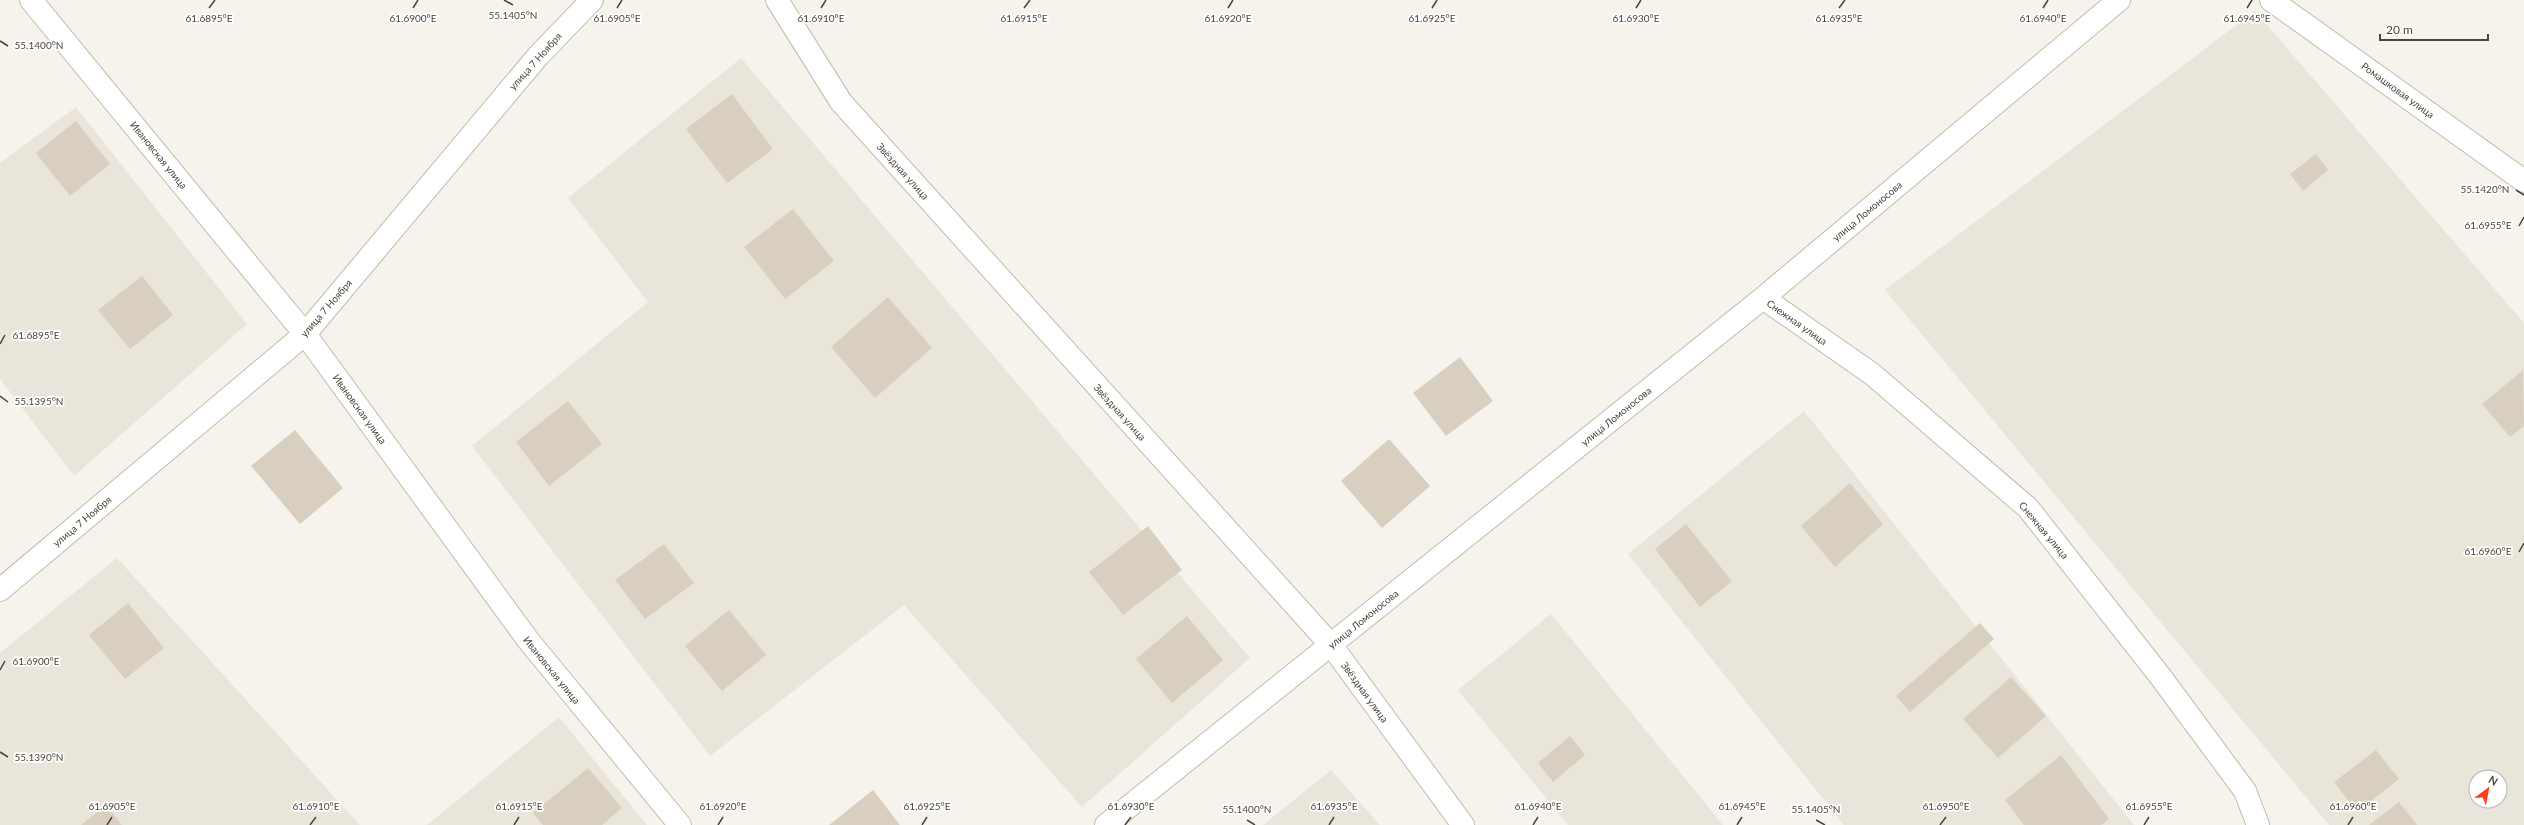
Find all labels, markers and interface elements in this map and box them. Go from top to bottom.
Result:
text: 55.1405°N [489,9,537,21]
text: 61.6895°E [185,12,233,24]
text: 61.6900°E [389,12,437,24]
text: 61.6905°E [593,12,641,24]
text: 61.6910°E [797,12,845,24]
text: 61.6915°E [1000,12,1048,24]
text: 61.6920°E [1204,12,1252,24]
text: 61.6925°E [1408,12,1456,24]
text: 61.6930°E [1612,12,1660,24]
text: 61.6935°E [1815,12,1863,24]
text: 61.6940°E [2019,12,2067,24]
text: 61.6945°E [2223,12,2271,24]
scale bar [2380,16,2488,42]
text: 20 m [2386,22,2413,37]
street label: улица 7 Ноября [506,30,564,92]
text: 55.1400°N [15,39,63,51]
street label: Ромашковая улица [2359,60,2437,120]
street label: Ивановская улица [128,119,190,191]
street label: Звёздная улица [874,140,932,202]
street label: улица Ломоносова [1830,178,1904,244]
text: 55.1420°N [2461,183,2509,195]
text: 61.6955°E [2464,219,2512,231]
street label: улица 7 Ноября [298,277,354,339]
street label: Снежная улица [1765,297,1829,347]
text: 61.6895°E [12,329,60,341]
street label: Ивановская улица [331,372,389,446]
street label: Звёздная улица [1091,381,1149,443]
street label: улица Ломоносова [1578,384,1654,448]
text: 55.1395°N [15,395,63,407]
street label: улица 7 Ноября [50,493,114,549]
street label: Снежная улица [2017,499,2071,561]
text: 61.6960°E [2464,545,2512,557]
street label: улица Ломоносова [1325,587,1401,651]
street label: Ивановская улица [521,634,583,706]
text: 61.6900°E [12,655,60,667]
street label: Звёздная улица [1339,659,1391,725]
text: 55.1390°N [15,751,63,763]
north arrow [2468,769,2508,809]
text: N [2487,772,2501,788]
text: 61.6905°E [88,800,136,812]
text: 61.6910°E [292,800,340,812]
text: 61.6915°E [495,800,543,812]
text: 61.6920°E [699,800,747,812]
text: 61.6925°E [903,800,951,812]
text: 61.6930°E [1107,800,1155,812]
text: 61.6935°E [1310,800,1358,812]
text: 61.6940°E [1514,800,1562,812]
text: 61.6945°E [1718,800,1766,812]
text: 61.6950°E [1922,800,1970,812]
text: 61.6955°E [2125,800,2173,812]
text: 61.6960°E [2329,800,2377,812]
text: 55.1400°N [1223,803,1271,815]
text: 55.1405°N [1792,803,1840,815]

